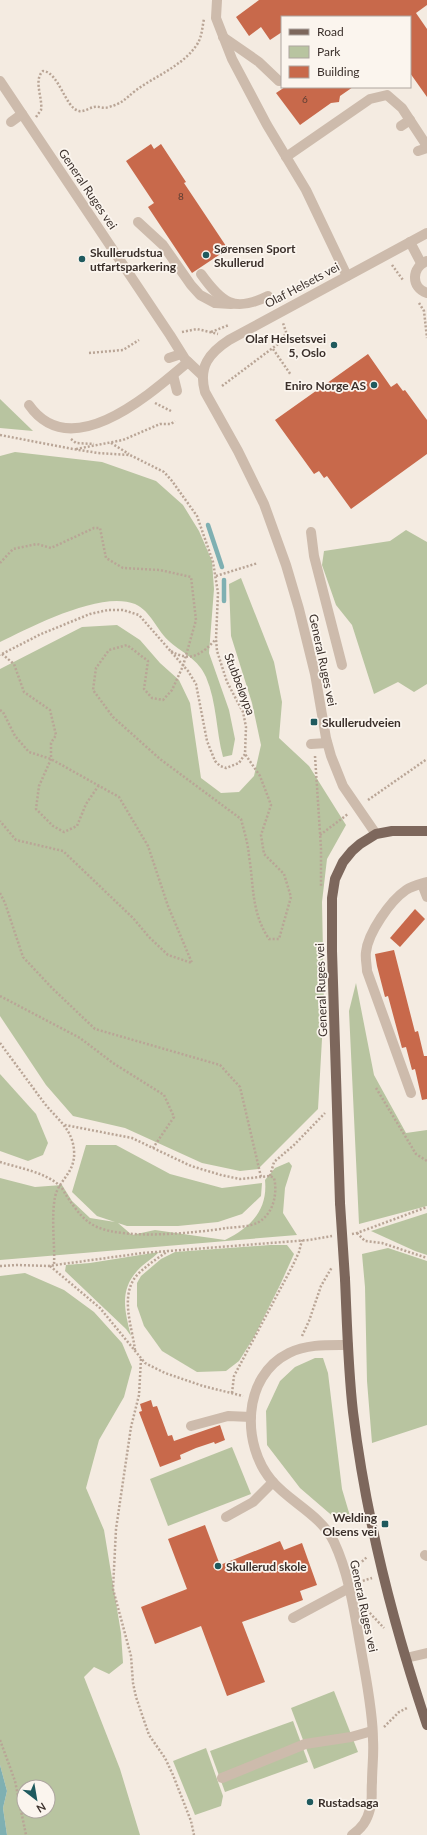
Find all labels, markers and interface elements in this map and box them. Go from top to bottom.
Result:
legend [281,16,411,88]
text: Road [317,24,344,39]
text: Park [317,44,341,59]
text: Building [317,64,360,79]
house number: 6 [302,93,308,105]
street label: General Ruges vei [56,146,121,232]
house number: 8 [178,190,184,202]
place label: Sørensen Sport Skullerud [214,241,296,270]
place label: Skullerudstua utfartsparkering [90,245,177,274]
marker: Sørensen Sport Skullerud [201,250,211,260]
marker: Skullerudstua utfartsparkering [77,254,87,264]
street label: Olaf Helsets vei [262,259,342,311]
place label: Olaf Helsetsvei 5, Oslo [245,331,326,360]
marker: Olaf Helsetsvei 5, Oslo [329,340,339,350]
place label: Eniro Norge AS [285,378,366,393]
marker: Eniro Norge AS [369,380,379,390]
street label: General Ruges vei [306,613,340,708]
street label: Stubbeløypa [221,651,259,717]
place label: Skullerudveien [322,715,401,730]
marker: Skullerudveien [309,717,319,727]
street label: General Ruges vei [312,943,330,1037]
place label: Welding Olsens vei [322,1510,378,1539]
marker: Welding Olsens vei [380,1519,390,1529]
place label: Skullerud skole [226,1559,307,1574]
street label: General Ruges vei [347,1559,381,1654]
marker: Skullerud skole [213,1561,223,1571]
north arrow [16,1779,56,1819]
place label: Rustadsaga [318,1795,379,1810]
marker: Rustadsaga [305,1797,315,1807]
text: N [34,1800,48,1816]

